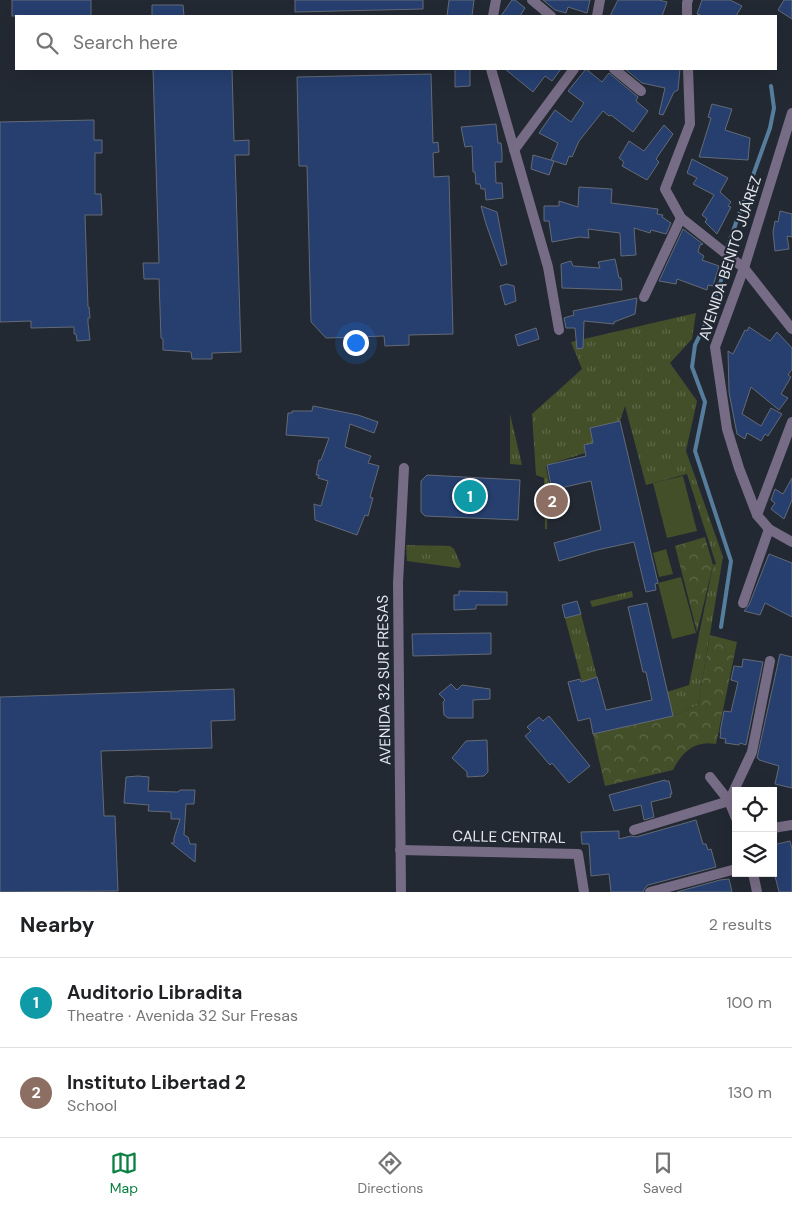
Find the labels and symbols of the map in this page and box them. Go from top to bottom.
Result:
street label: AVENIDA BENITO JUÁREZ [694,173,766,343]
your location [343,330,369,356]
pin: 1 [454,477,486,515]
pin: 2 [536,482,568,520]
street label: AVENIDA 32 SUR FRESAS [373,594,395,765]
street label: CALLE CENTRAL [452,826,566,848]

